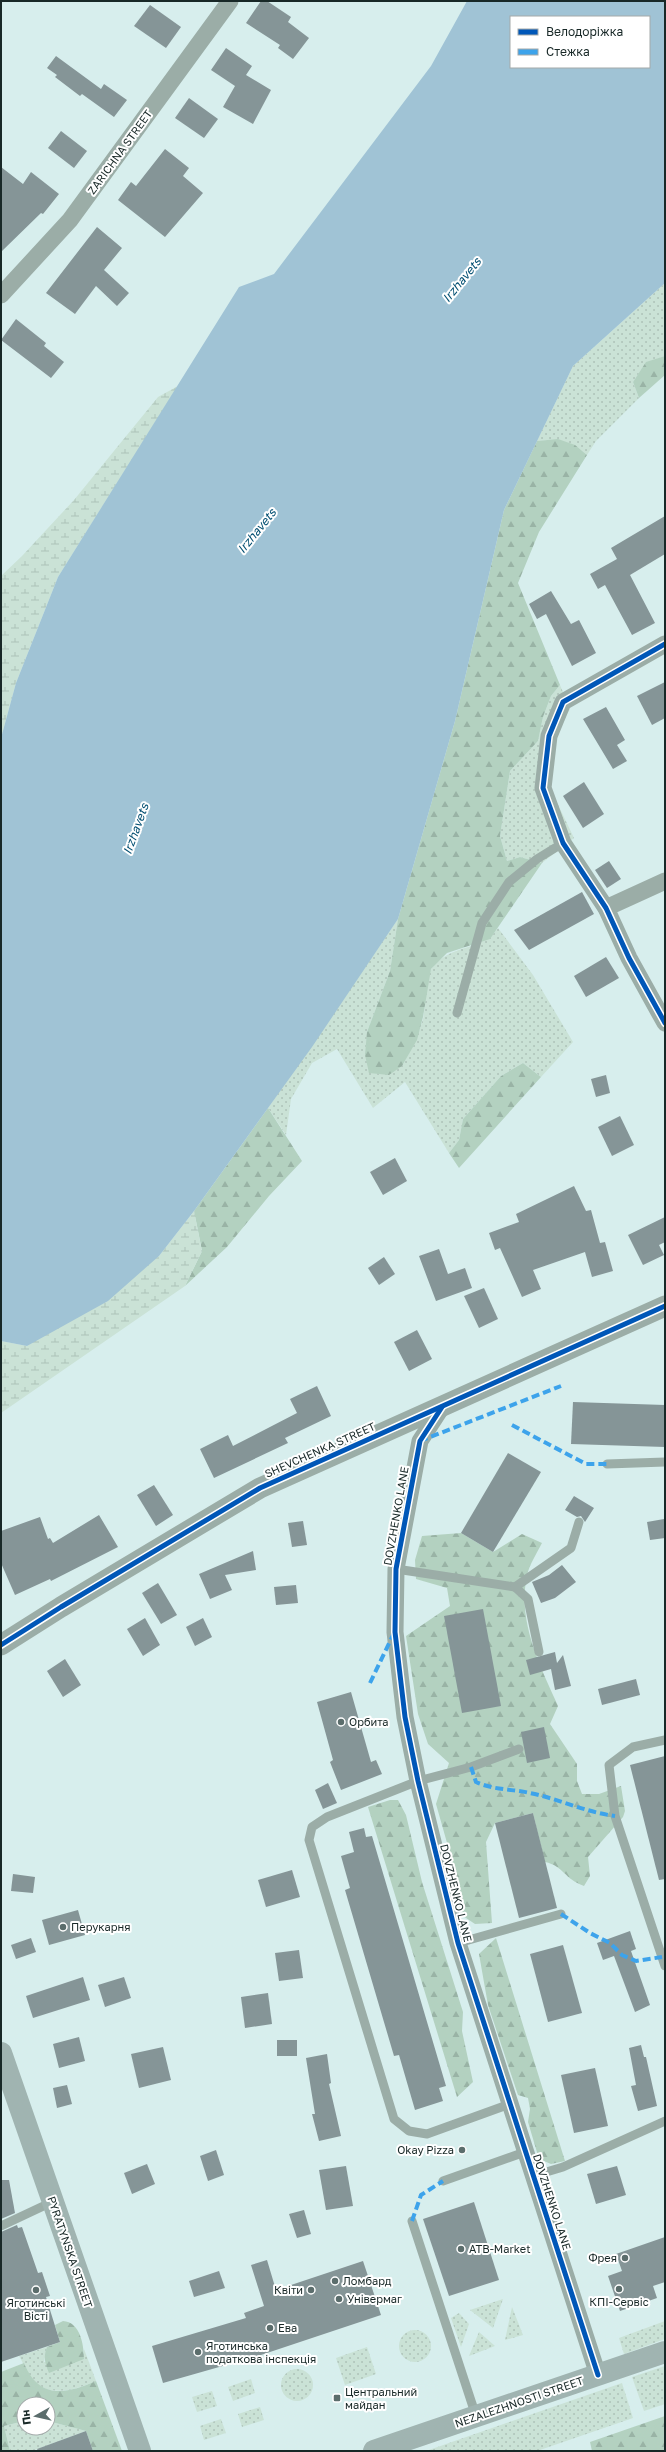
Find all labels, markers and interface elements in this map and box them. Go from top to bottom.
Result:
legend [510,16,650,68]
text: Велодоріжка [546,24,623,39]
text: Стежка [546,44,590,59]
street label: ZARICHNA STREET [85,107,155,196]
water label: Irzhavets [439,254,485,305]
water label: Irzhavets [234,505,280,556]
water label: Irzhavets [119,801,152,856]
street label: SHEVCHENKA STREET [262,1419,377,1480]
street label: DOVZHENKO LANE [380,1465,411,1566]
place label: Орбита [349,1715,389,1728]
marker: Орбита [336,1717,346,1727]
street label: DOVZHENKO LANE [438,1843,475,1943]
place label: Перукарня [71,1920,131,1933]
marker: Перукарня [58,1922,68,1932]
place label: Okay Pizza [397,2143,454,2156]
marker: Okay Pizza [457,2145,467,2155]
street label: DOVZHENKO LANE [531,2152,574,2252]
street label: PYRATYNSKA STREET [45,2194,96,2310]
place label: ATB-Market [469,2242,531,2255]
marker: ATB-Market [456,2244,466,2254]
place label: Фрея [588,2251,617,2264]
marker: Фрея [620,2253,630,2263]
place label: Ломбард [343,2274,392,2287]
marker: Ломбард [330,2276,340,2286]
place label: Квіти [274,2283,303,2296]
marker: КПІ-Сервіс [614,2284,624,2294]
marker: Яготинські Вісті [31,2285,41,2295]
marker: Квіти [306,2285,316,2295]
place label: Універмаг [347,2292,402,2305]
marker: Універмаг [334,2294,344,2304]
place label: КПІ-Сервіс [589,2295,649,2308]
place label: Яготинські Вісті [7,2296,65,2322]
place label: Ева [278,2321,297,2334]
marker: Ева [265,2323,275,2333]
place label: Яготинська податкова інспекція [206,2339,316,2365]
marker: Яготинська податкова інспекція [193,2347,203,2357]
street label: NEZALEZHNOSTI STREET [453,2373,585,2430]
place label: Центральний майдан [345,2385,417,2411]
marker: Центральний майдан [332,2393,342,2403]
north arrow [16,2396,56,2436]
text: Пн [18,2409,33,2426]

